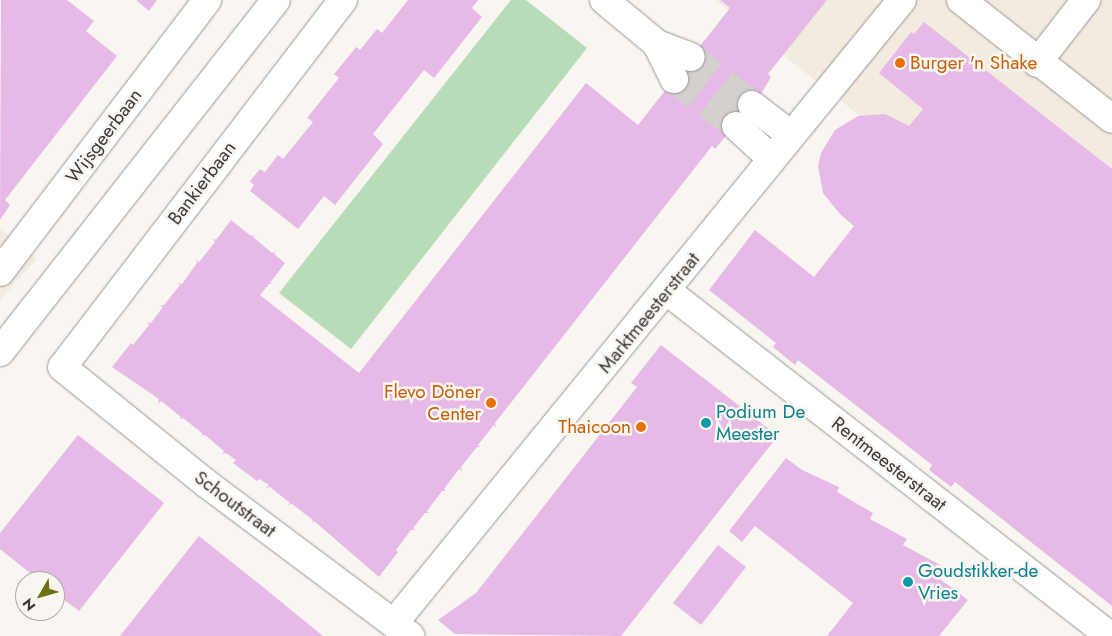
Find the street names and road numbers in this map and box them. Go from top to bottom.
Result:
street label: Wijsgeerbaan [61,84,147,188]
street label: Bankierbaan [163,137,241,229]
street label: Marktmeesterstraat [593,248,705,378]
street label: Rentmeesterstraat [827,412,951,516]
street label: Schoutstraat [190,466,280,542]

